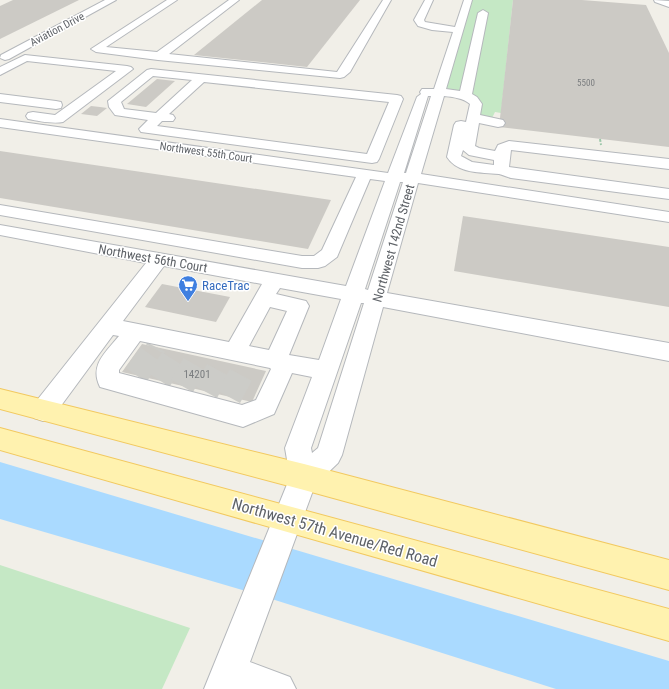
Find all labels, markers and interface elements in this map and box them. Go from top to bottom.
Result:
street label: Aviation Drive [28,10,87,49]
house number: 5500 [577,78,595,88]
street label: Northwest 55th Court [159,140,253,165]
street label: Northwest 142nd Street [369,182,418,304]
street label: Northwest 56th Court [97,242,209,276]
supermarket icon: RaceTrac [177,274,199,302]
place label: RaceTrac [202,278,249,293]
house number: 14201 [183,368,211,381]
street label: Northwest 57th Avenue/Red Road [230,494,440,571]

